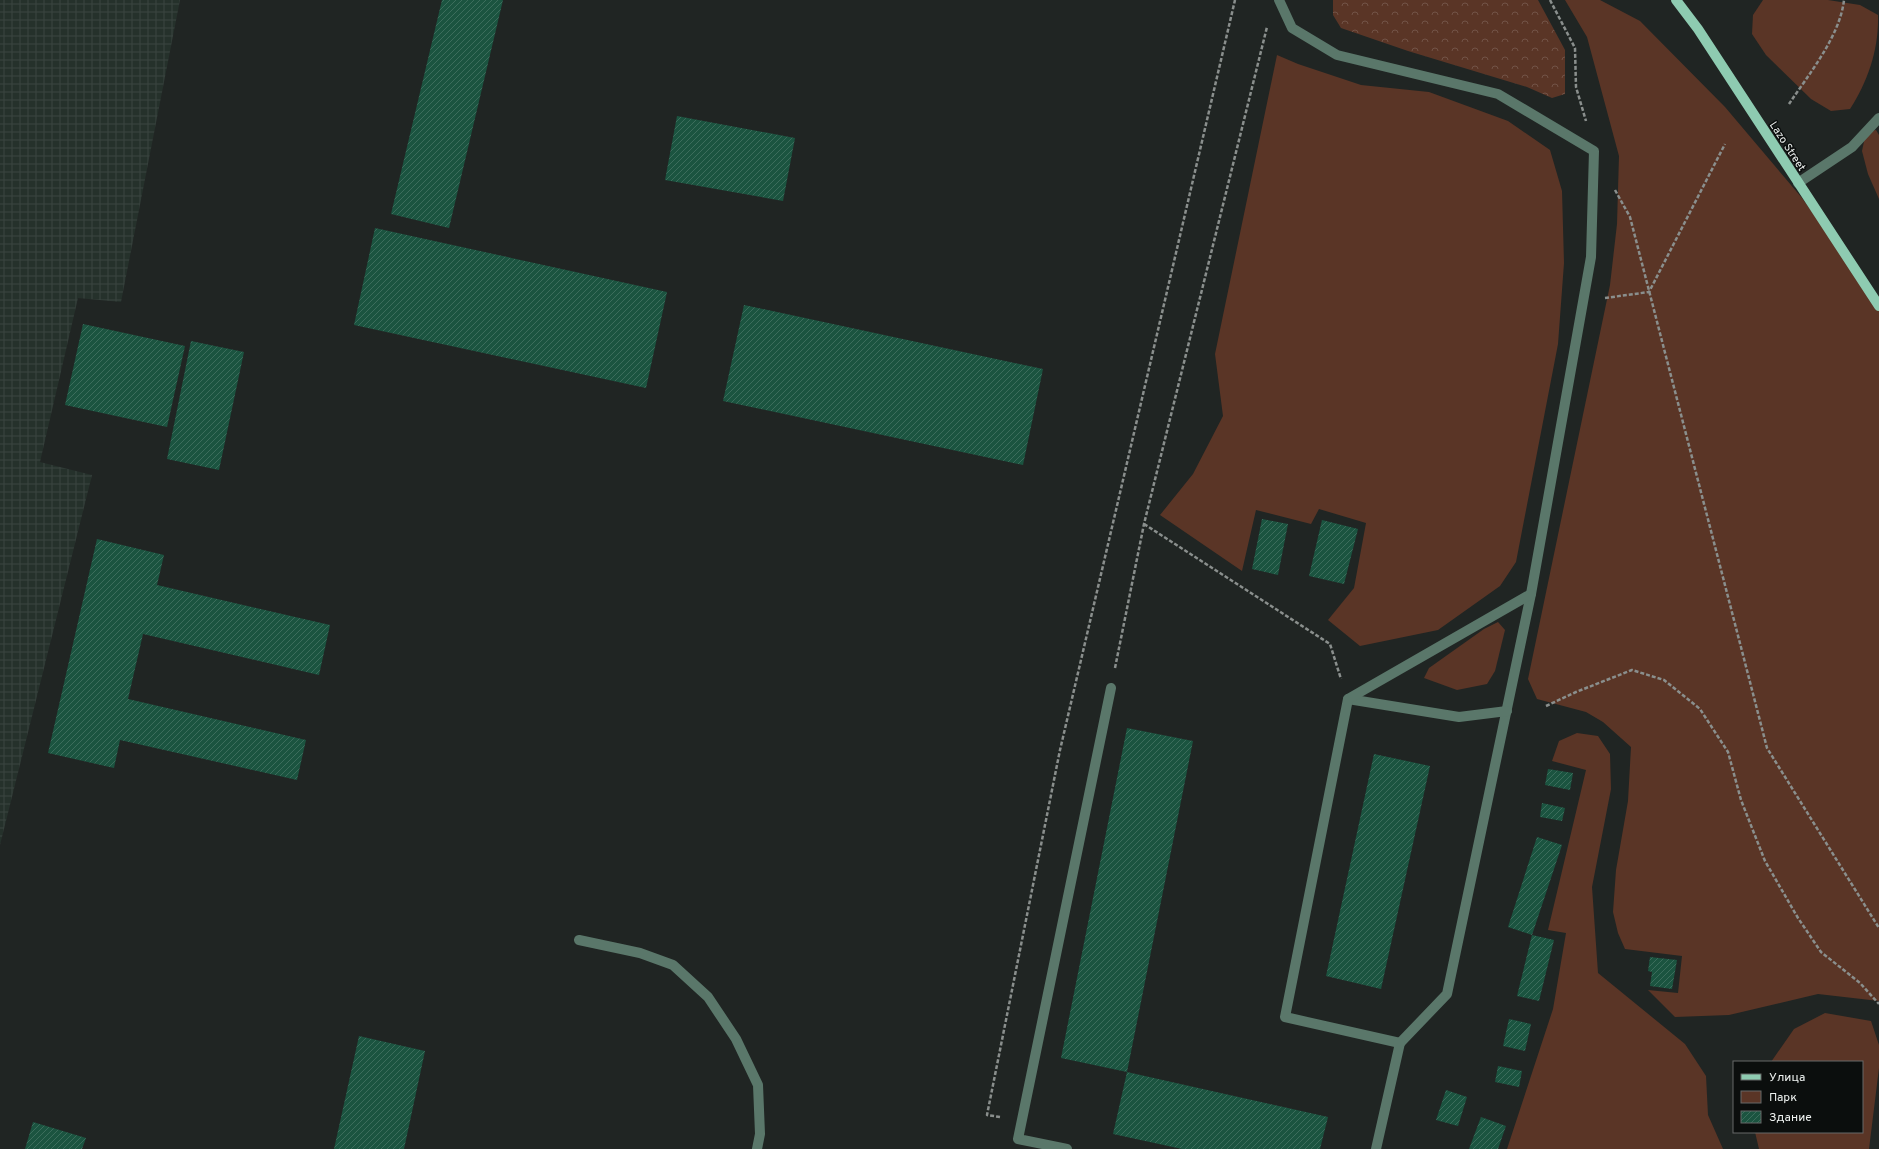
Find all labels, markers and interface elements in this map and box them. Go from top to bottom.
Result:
street label: Lazo Street [1766,119,1808,174]
legend [1733,1061,1863,1133]
text: Улица [1769,1070,1805,1086]
text: Парк [1769,1090,1797,1106]
text: Здание [1769,1110,1812,1126]

